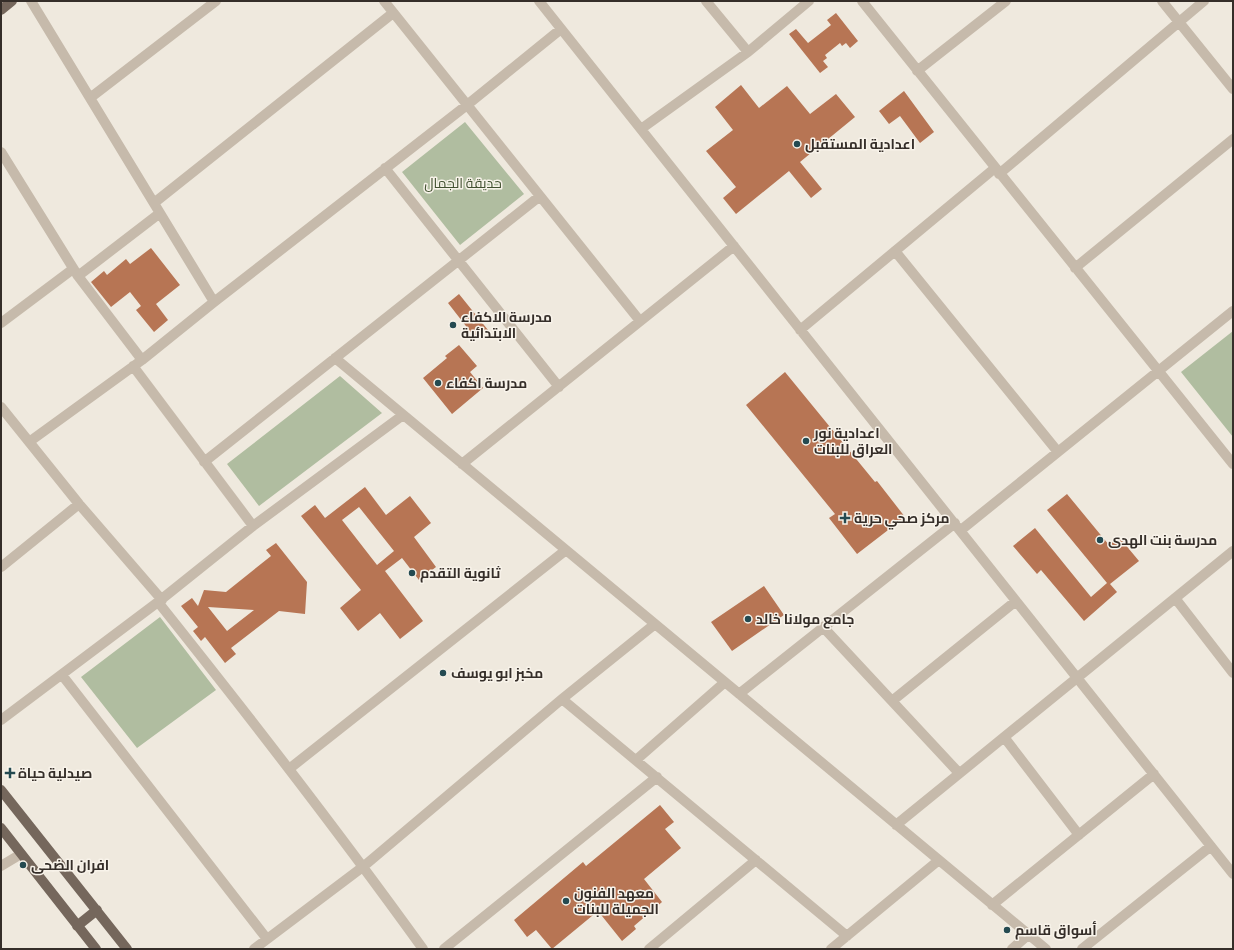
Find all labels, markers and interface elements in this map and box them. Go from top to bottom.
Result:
place label: اعدادية المستقبل [805,135,915,153]
marker: اعدادية المستقبل [792,139,802,149]
park label: حديقة الجمال [424,174,502,192]
place label: مدرسة الاكفاء الابتدائية [461,308,552,341]
marker: مدرسة الاكفاء الابتدائية [448,320,458,330]
place label: مدرسة اكفاء [446,374,527,391]
marker: مدرسة اكفاء [433,378,443,388]
place label: اعدادية نور العراق للبنات [813,424,893,458]
marker: اعدادية نور العراق للبنات [801,436,811,446]
place label: مركز صحي حرية [854,509,949,530]
marker: مركز صحي حرية [839,512,851,524]
place label: مدرسة بنت الهدی [1108,531,1217,549]
marker: مدرسة بنت الهدی [1095,535,1105,545]
place label: ثانوية التقدم [420,564,501,583]
marker: ثانوية التقدم [407,568,417,578]
place label: جامع مولانا خالد [756,610,854,629]
marker: جامع مولانا خالد [743,614,753,624]
place label: مخبز ابو يوسف [451,664,543,682]
marker: مخبز ابو يوسف [438,668,448,678]
place label: صيدلية حياة [18,764,92,781]
marker: صيدلية حياة [5,768,15,778]
place label: افران الضحى [31,856,109,874]
marker: افران الضحى [18,860,28,870]
place label: معهد الفنون الجميلة للبنات [574,884,659,917]
marker: معهد الفنون الجميلة للبنات [561,896,571,906]
place label: أسواق قاسم [1015,921,1097,940]
marker: أسواق قاسم [1002,925,1012,935]

